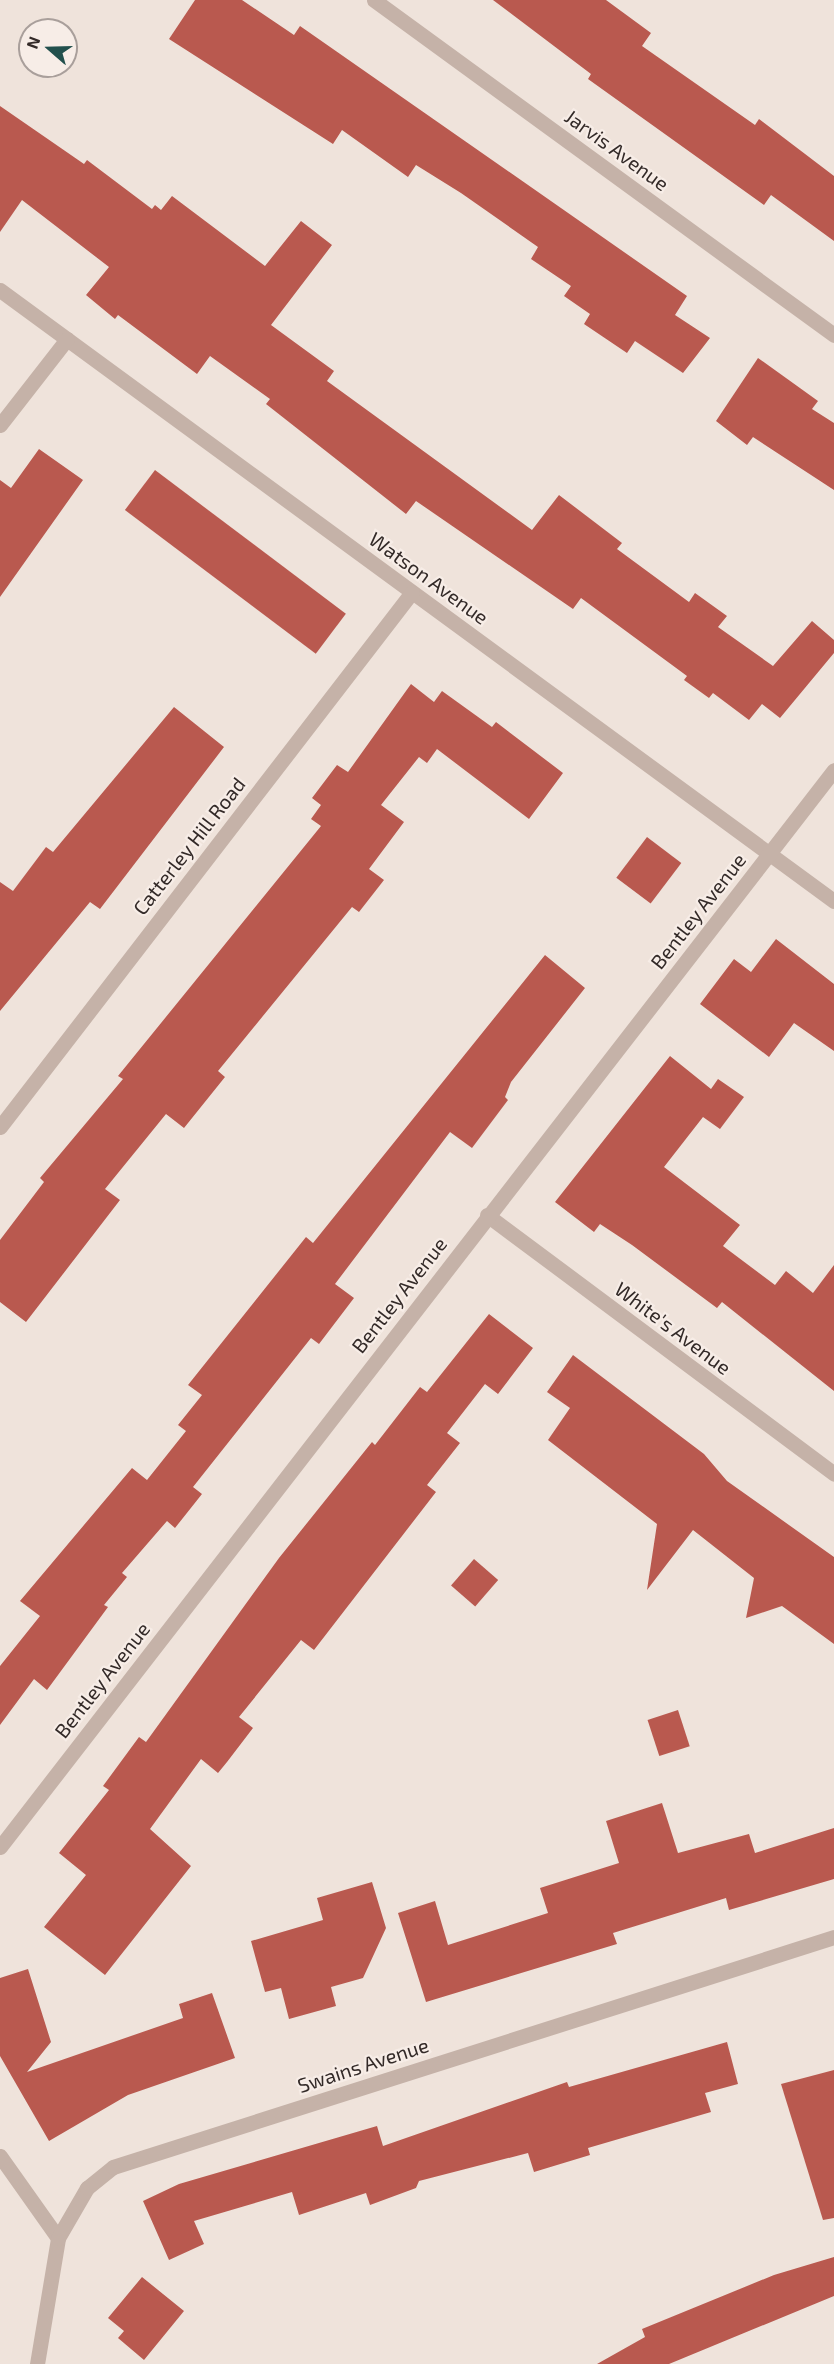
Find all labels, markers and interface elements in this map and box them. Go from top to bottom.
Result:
north arrow [18,18,78,78]
text: N [22,34,43,51]
street label: Jarvis Avenue [560,104,674,196]
street label: Watson Avenue [365,527,493,629]
street label: Catterley Hill Road [128,772,250,920]
street label: Bentley Avenue [645,848,751,974]
street label: Bentley Avenue [346,1232,452,1358]
street label: White's Avenue [610,1276,736,1380]
street label: Bentley Avenue [49,1617,155,1743]
street label: Swains Avenue [294,2032,432,2098]

